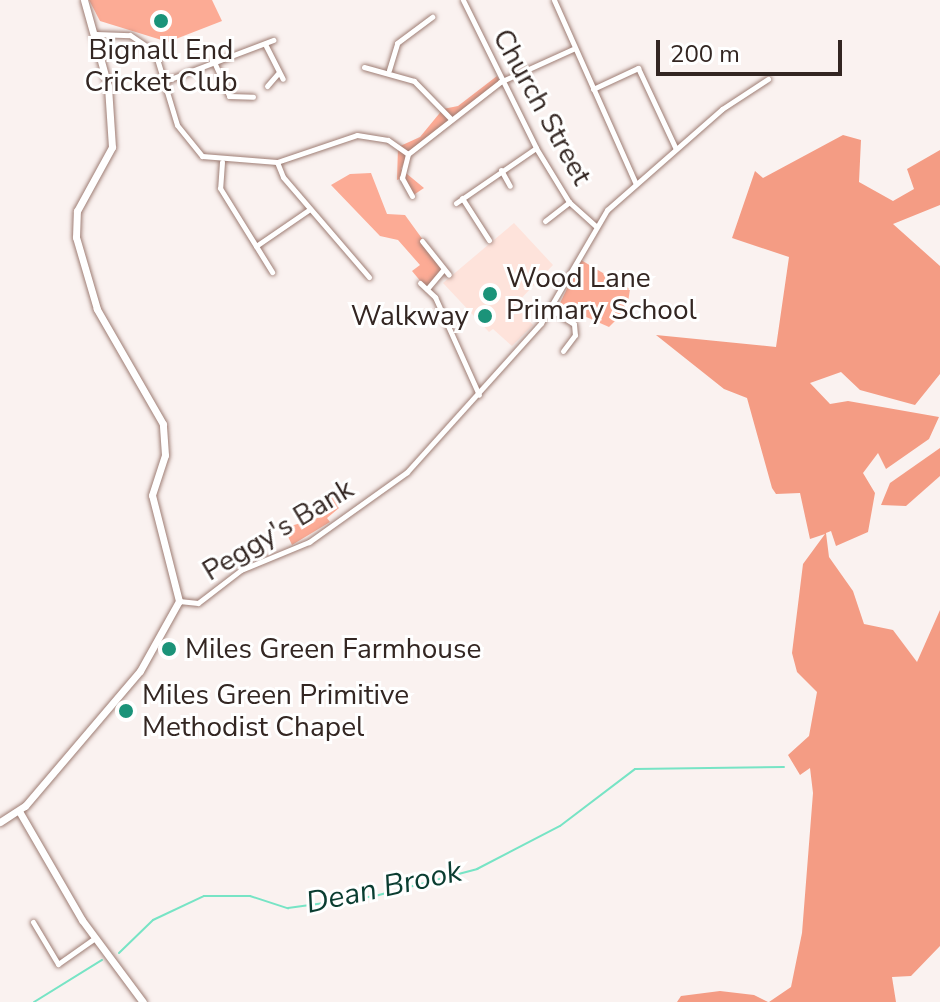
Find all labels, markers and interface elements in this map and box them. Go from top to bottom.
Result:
marker: Bignall End Cricket Club [152,12,170,30]
street label: Church Street [485,23,599,191]
scale bar [660,24,846,74]
place label: Bignall End Cricket Club [84,33,238,99]
text: 200 m [670,38,740,70]
place label: Wood Lane Primary School [506,261,697,327]
marker: Wood Lane Primary School [481,285,499,303]
place label: Walkway [351,299,469,333]
marker: Walkway [476,307,494,325]
street label: Peggy's Bank [197,472,359,588]
place label: Miles Green Farmhouse [185,632,481,666]
marker: Miles Green Farmhouse [160,640,178,658]
place label: Miles Green Primitive Methodist Chapel [142,678,409,744]
marker: Miles Green Primitive Methodist Chapel [117,702,135,720]
water label: Dean Brook [303,854,465,922]

